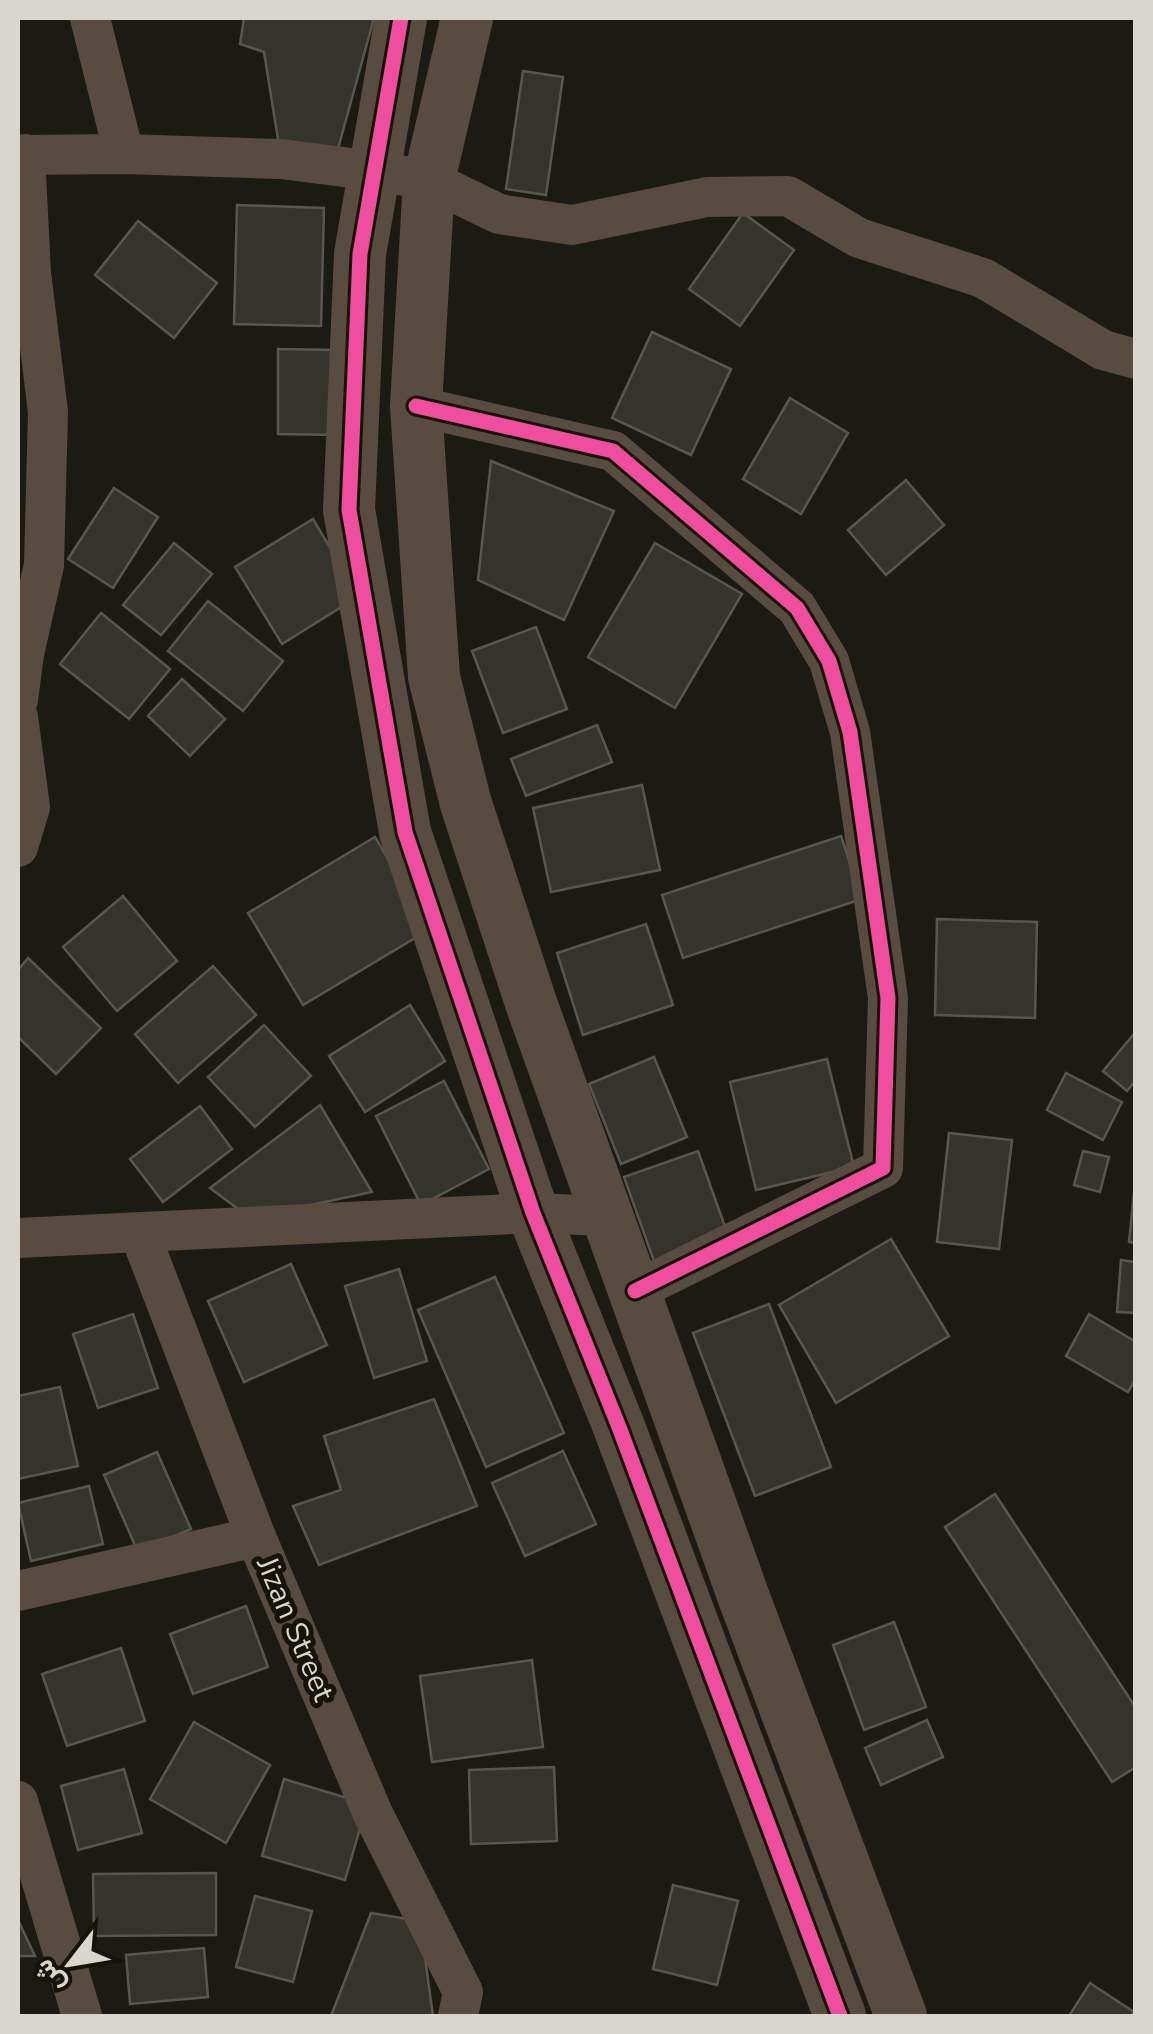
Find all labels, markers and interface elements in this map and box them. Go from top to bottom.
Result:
street label: Jizan Street [246,1550,344,1708]
north arrow [20,1914,120,2014]
text: ش [24,1952,74,2001]

